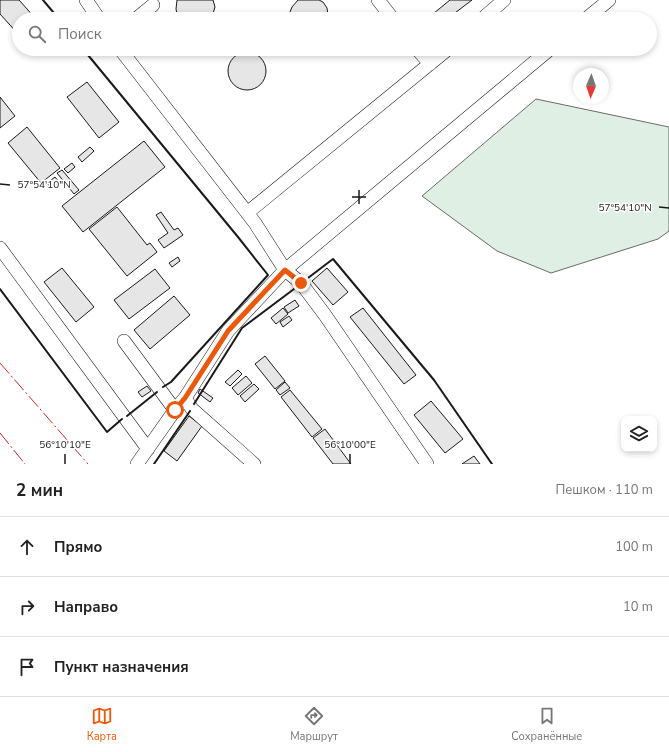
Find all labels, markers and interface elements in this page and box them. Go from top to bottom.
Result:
search box [12,12,657,56]
icon: search [26,23,48,45]
text: Поиск [58,24,102,44]
north arrow [573,68,609,104]
text: 57°54'10"N [17,178,71,192]
text: 57°54'10"N [598,201,652,215]
route end [292,274,310,292]
route start [166,401,184,419]
map controls [621,416,657,452]
button: layers [621,416,657,452]
text: 56°10'10"E [39,438,91,452]
text: 56°10'00"E [324,438,376,452]
text: 2 мин [16,479,63,502]
text: Пешком · 110 m [555,481,653,499]
icon: ahead [16,536,38,558]
text: Прямо [54,537,102,557]
text: 100 m [615,538,653,556]
icon: right [16,596,38,618]
text: Направо [54,597,118,617]
text: 10 m [623,598,653,616]
icon: arrive [16,656,38,678]
text: Пункт назначения [54,657,189,677]
tab: Карта [87,705,117,744]
tab: Маршрут [290,705,338,744]
tab: Сохранённые [511,705,582,744]

